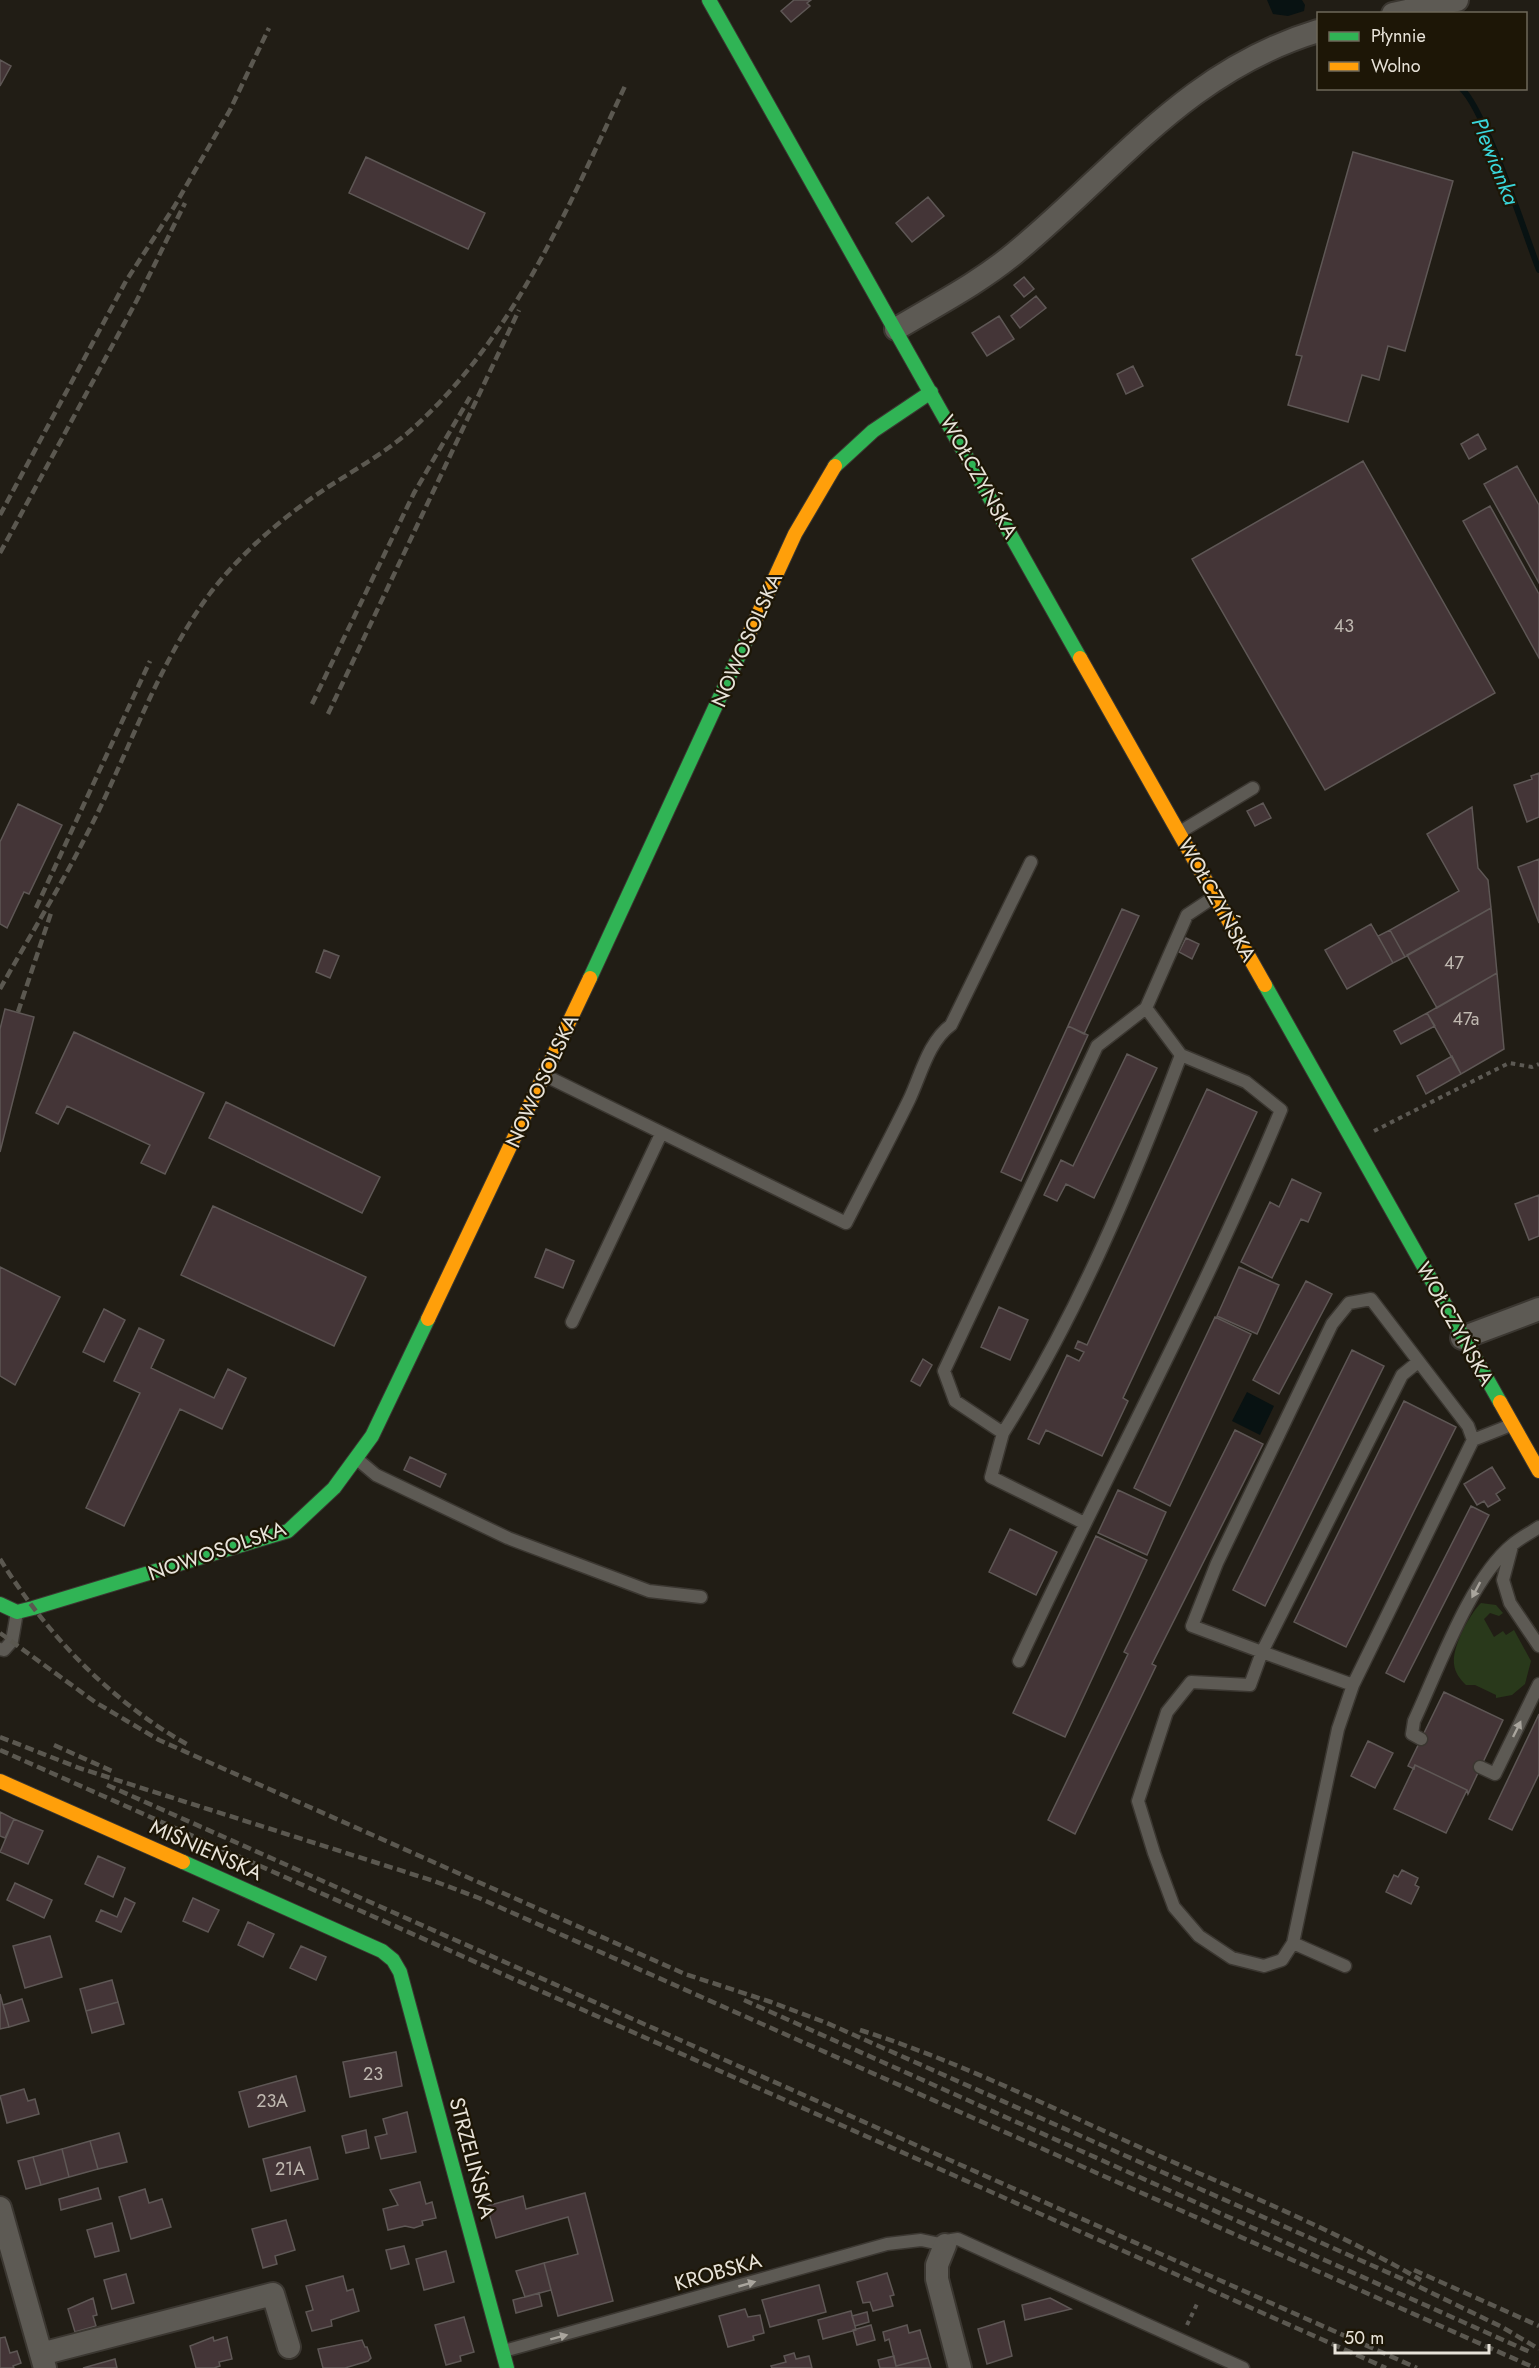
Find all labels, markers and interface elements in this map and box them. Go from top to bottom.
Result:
legend [1317,12,1527,90]
text: Płynnie [1371,23,1426,49]
text: Wolno [1371,53,1421,79]
water label: Plewianka [1464,112,1528,210]
street label: WOŁCZYŃSKA [933,410,1025,544]
street label: NOWOSOLSKA [704,568,790,712]
house number: 43 [1334,613,1354,639]
street label: WOŁCZYŃSKA [1171,833,1263,967]
house number: 47 [1444,950,1465,976]
house number: 47a [1453,1006,1479,1032]
street label: NOWOSOLSKA [498,1009,586,1153]
street label: WOŁCZYŃSKA [1409,1257,1501,1391]
street label: NOWOSOLSKA [144,1513,290,1589]
one-way arrow [1471,1582,1481,1599]
one-way arrow [1513,1720,1522,1737]
street label: MIŚNIEŃSKA [145,1812,267,1888]
house number: 23 [363,2061,383,2087]
house number: 23A [256,2088,288,2114]
street label: STRZELIŃSKA [441,2094,503,2222]
house number: 21A [275,2156,305,2182]
street label: KROBSKA [671,2245,765,2299]
one-way arrow [738,2279,756,2288]
scale bar [1335,2317,1490,2355]
text: 50 m [1344,2325,1384,2351]
one-way arrow [550,2331,569,2341]

